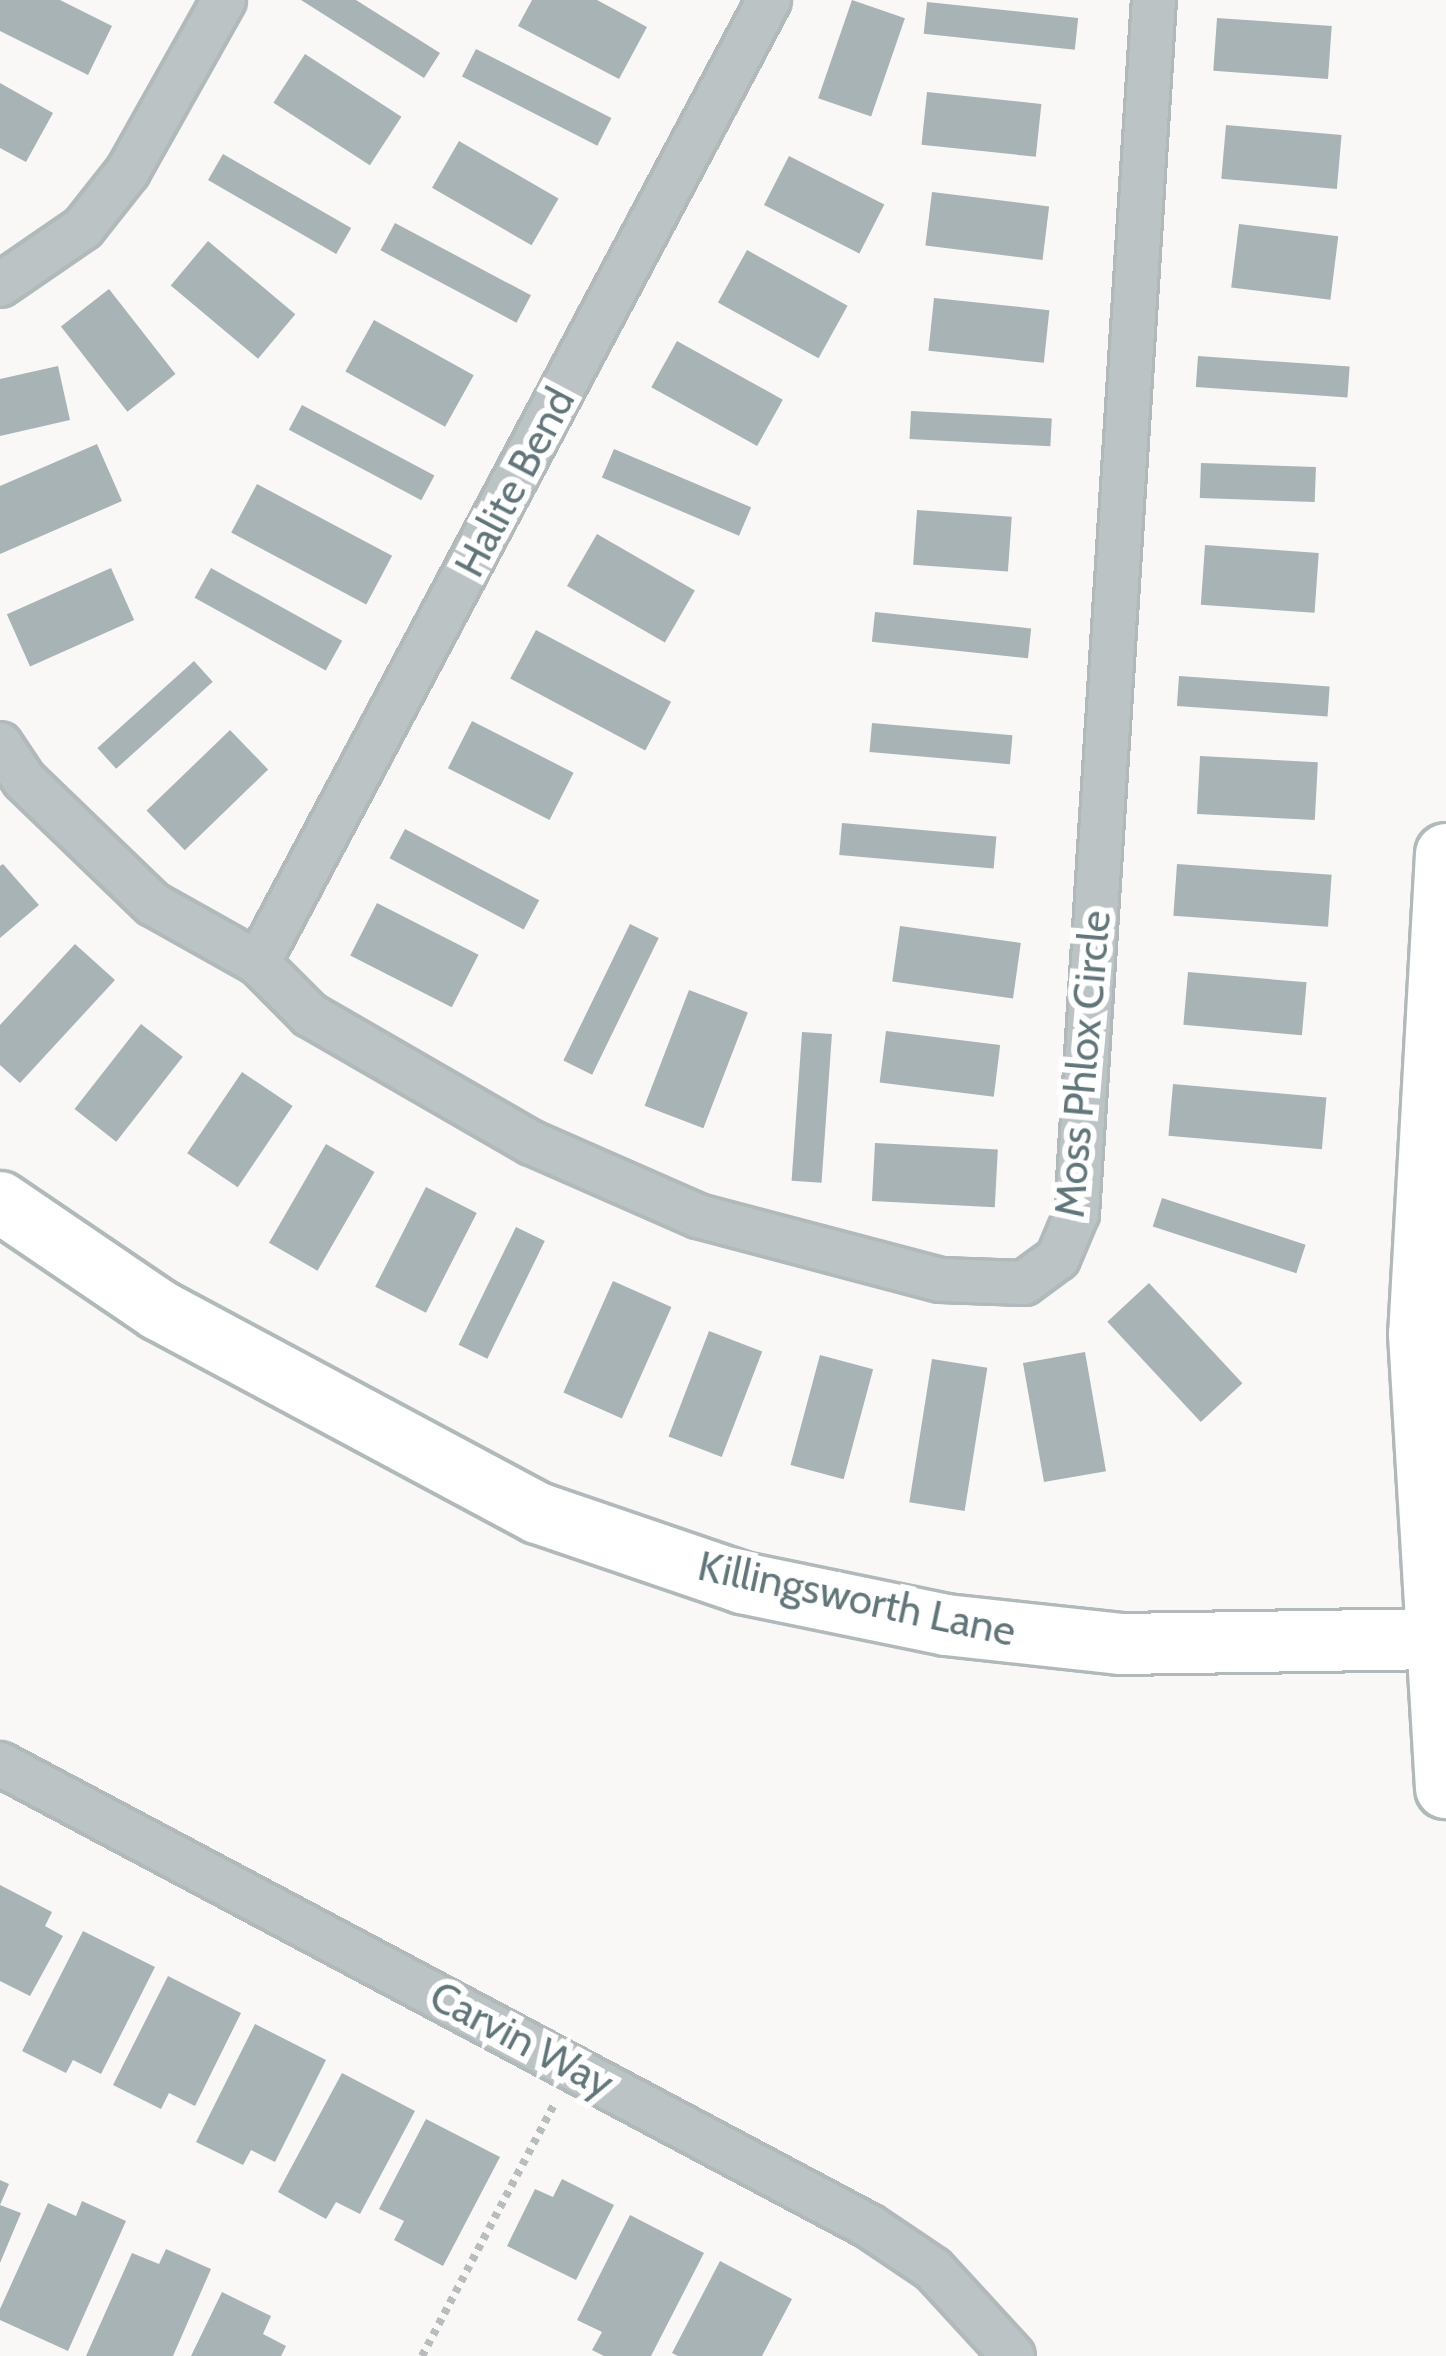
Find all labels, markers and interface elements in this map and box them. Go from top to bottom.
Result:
street label: Halite Bend [443,379,585,585]
street label: Moss Phlox Circle [1043,908,1121,1220]
street label: Killingsworth Lane [694,1540,1020,1656]
street label: Carvin Way [422,1970,622,2108]

